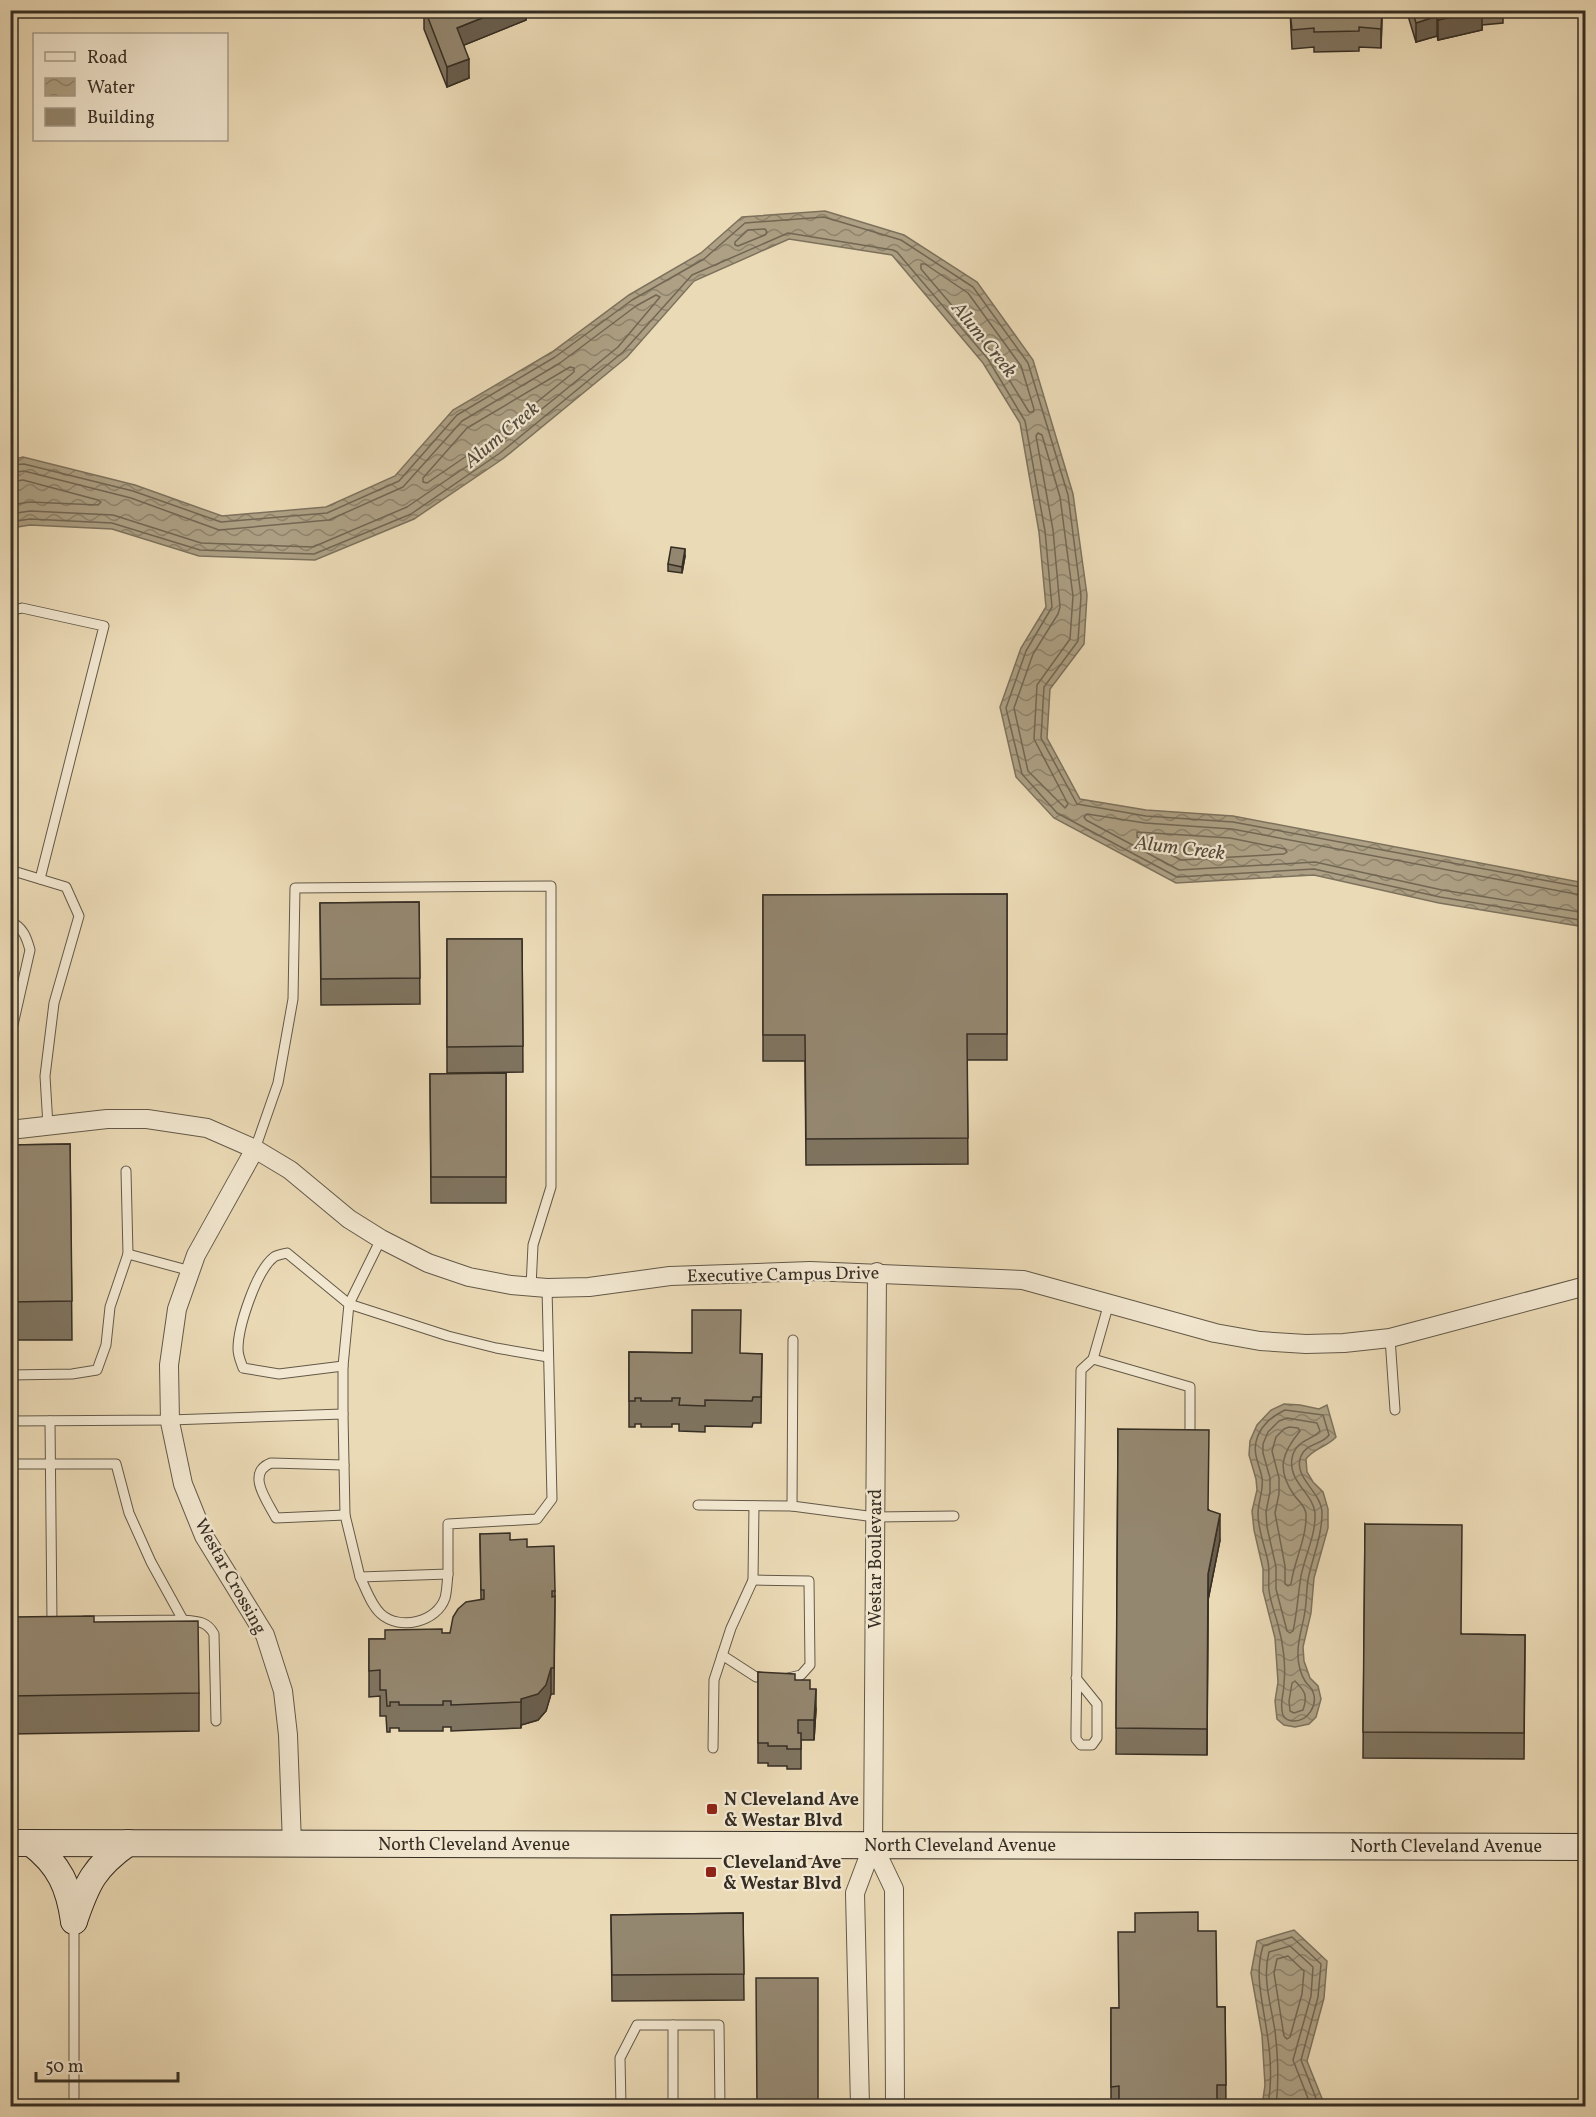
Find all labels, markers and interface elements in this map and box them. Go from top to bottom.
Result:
legend [33,33,228,141]
text: Road [87,46,128,71]
text: Water [87,76,135,101]
text: Building [87,106,155,131]
water label: Alum Creek [943,295,1023,384]
water label: Alum Creek [458,396,546,476]
water label: Alum Creek [1132,829,1227,868]
street label: Executive Campus Drive [687,1261,879,1290]
street label: Westar Boulevard [864,1489,889,1629]
street label: Westar Crossing [188,1514,272,1639]
place label: N Cleveland Ave & Westar Blvd [724,1788,859,1834]
marker: N Cleveland Ave & Westar Blvd [705,1802,719,1816]
street label: North Cleveland Avenue [378,1833,570,1858]
street label: North Cleveland Avenue [864,1834,1056,1859]
street label: North Cleveland Avenue [1350,1835,1542,1860]
place label: Cleveland Ave & Westar Blvd [723,1851,842,1897]
marker: Cleveland Ave & Westar Blvd [704,1865,718,1879]
scale bar [36,2045,178,2083]
text: 50 m [45,2055,84,2080]

